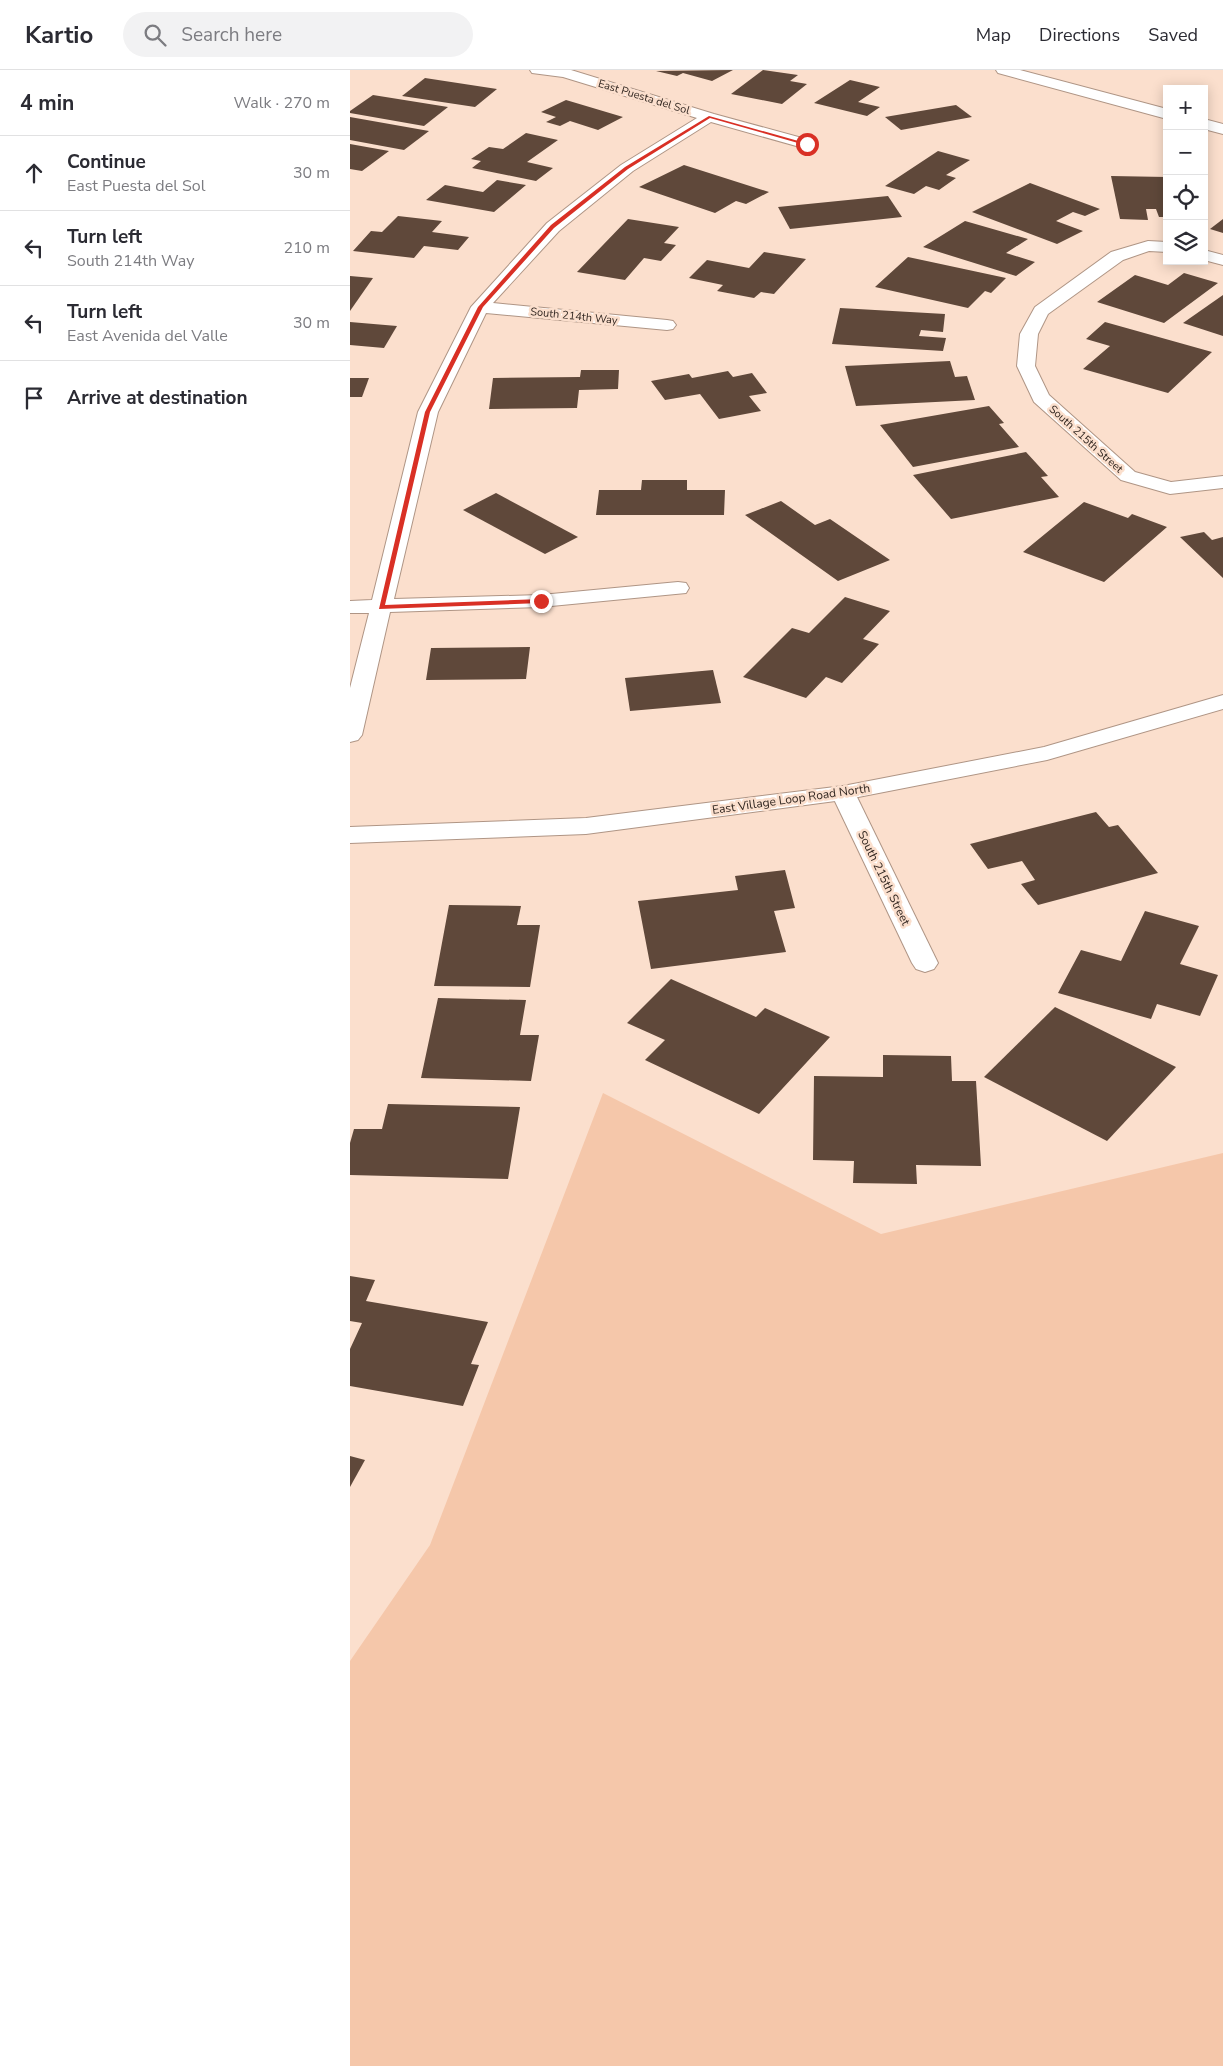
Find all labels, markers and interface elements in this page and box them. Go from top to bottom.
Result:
search box [123,12,473,57]
text: Kartio [25,19,93,51]
icon: search [141,21,169,49]
text: Search here [181,22,282,48]
text: Map [976,23,1011,47]
text: Directions [1039,23,1120,47]
text: Saved [1148,23,1198,47]
street label: East Puesta del Sol [596,76,692,118]
map controls [1163,85,1208,265]
button: + [1163,85,1208,130]
text: 4 min [20,89,74,117]
text: Walk · 270 m [234,92,330,114]
button: − [1163,130,1208,175]
route start [796,133,819,156]
text: Continue [67,149,146,175]
icon: ahead [20,159,48,187]
text: 30 m [293,162,330,184]
text: East Puesta del Sol [67,175,206,197]
button: locate [1163,175,1208,220]
button: layers [1163,220,1208,265]
text: Turn left [67,224,142,250]
icon: left [20,234,48,262]
text: 210 m [283,237,330,259]
text: South 214th Way [67,250,194,272]
text: Turn left [67,299,142,325]
street label: South 214th Way [530,304,619,328]
icon: left [20,309,48,337]
text: 30 m [293,312,330,334]
text: East Avenida del Valle [67,325,228,347]
icon: arrive [20,384,48,412]
text: Arrive at destination [67,385,248,411]
street label: South 215th Street [1046,402,1126,476]
route end [530,590,553,613]
street label: East Village Loop Road North [711,780,871,818]
street label: South 215th Street [854,828,914,929]

